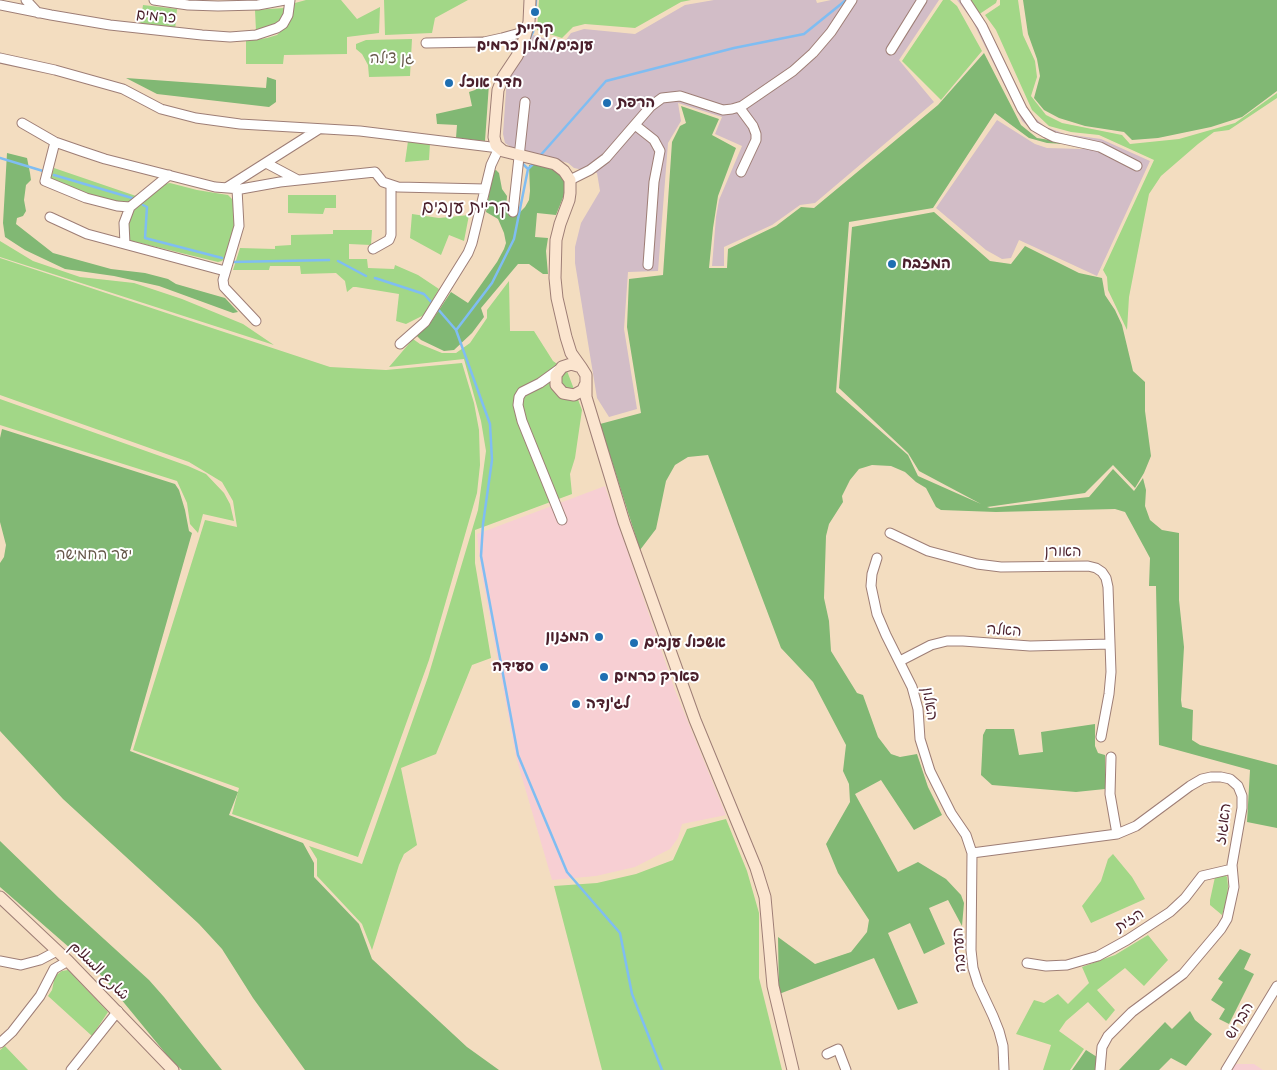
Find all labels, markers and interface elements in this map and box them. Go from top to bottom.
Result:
street label: כרמים [135,6,177,28]
marker: קריית ענבים/מלון כרמים [529,6,541,18]
place label: קריית ענבים/מלון כרמים [477,20,593,55]
park label: גן צילה [370,50,414,68]
place label: חדר אוכל [459,74,522,92]
marker: חדר אוכל [443,77,455,89]
place label: הרפת [617,94,655,112]
marker: הרפת [601,97,613,109]
district label: קריית ענבים [421,197,511,219]
place label: המזבח [902,255,951,273]
marker: המזבח [886,258,898,270]
street label: האורן [1044,543,1082,561]
park label: יער החמישה [56,546,132,564]
street label: האלה [986,621,1022,641]
place label: המזנון [546,628,589,646]
marker: המזנון [593,631,605,643]
place label: אשכול ענבים [644,634,726,652]
marker: אשכול ענבים [628,637,640,649]
place label: סעידה [492,658,534,676]
marker: סעידה [538,661,550,673]
place label: פארק כרמים [614,668,699,686]
marker: פארק כרמים [598,671,610,683]
street label: האלון [917,686,941,722]
place label: לג'נדה [586,695,630,713]
marker: לג'נדה [570,698,582,710]
street label: האגוז [1212,802,1236,846]
street label: הזית [1112,905,1148,937]
street label: הערבה [949,927,971,973]
street label: شارع السلام [66,938,132,1004]
street label: הברוש [1222,999,1258,1043]

